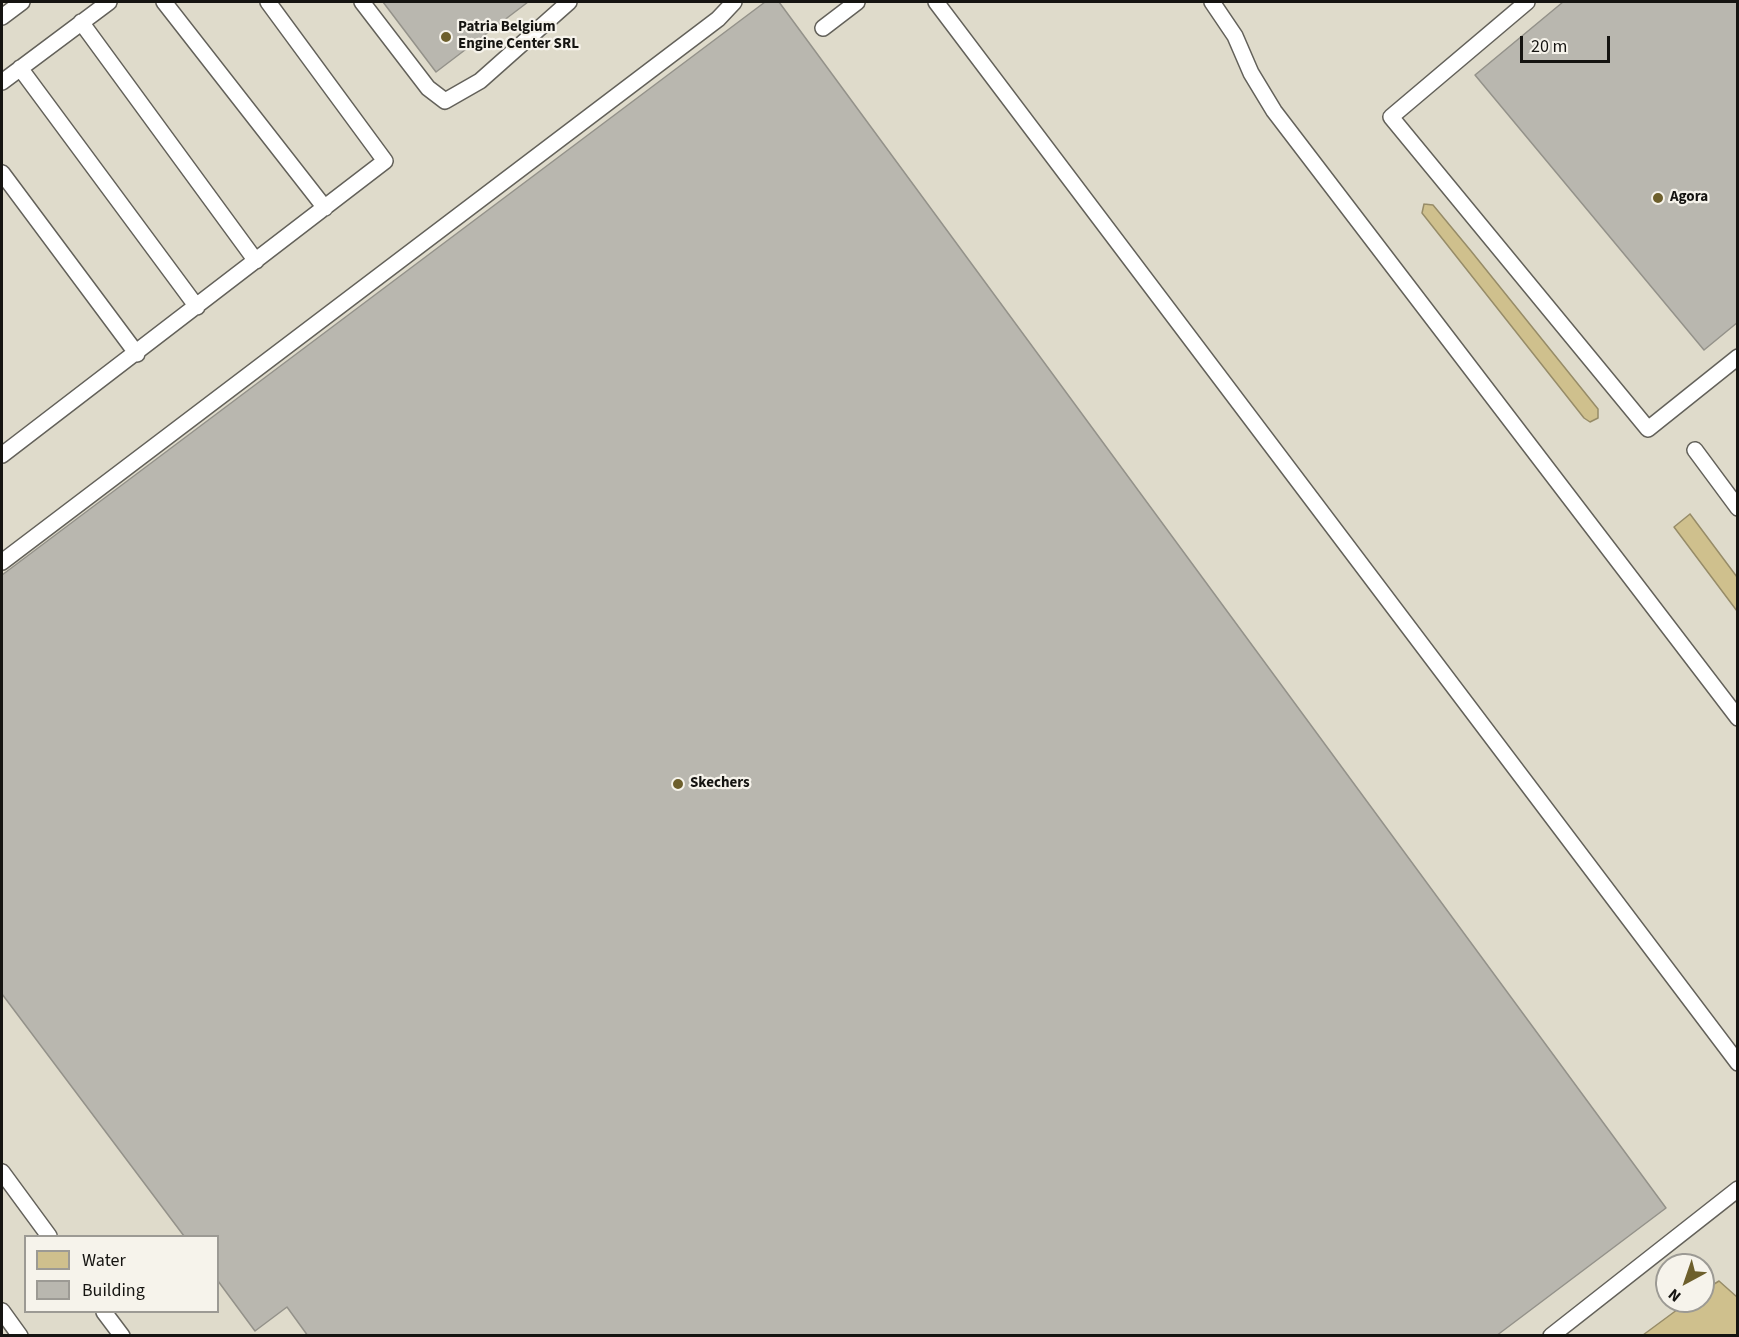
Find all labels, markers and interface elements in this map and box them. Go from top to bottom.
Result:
place label: Patria Belgium Engine Center SRL [458,19,579,54]
scale bar [1523,24,1613,62]
marker: Patria Belgium Engine Center SRL [439,30,453,44]
text: 20 m [1531,34,1567,59]
place label: Agora [1670,189,1708,207]
marker: Agora [1651,191,1665,205]
place label: Skechers [690,775,750,793]
marker: Skechers [671,777,685,791]
legend [24,1235,219,1313]
text: Water [82,1248,126,1273]
north arrow [1655,1253,1715,1313]
text: Building [82,1278,145,1303]
text: N [1664,1283,1686,1307]

